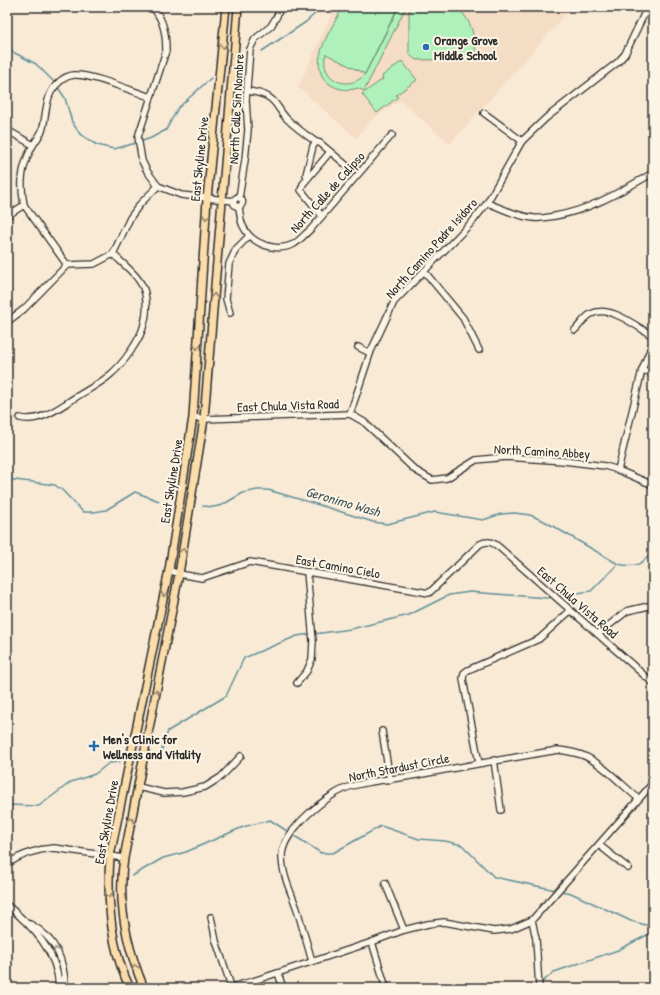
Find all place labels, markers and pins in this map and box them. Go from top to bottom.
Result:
place label: Orange Grove Middle School [434,31,499,64]
marker: Orange Grove Middle School [421,42,431,52]
place label: Men's Clinic for Wellness and Vitality [103,730,201,764]
marker: Men's Clinic for Wellness and Vitality [88,740,100,752]

